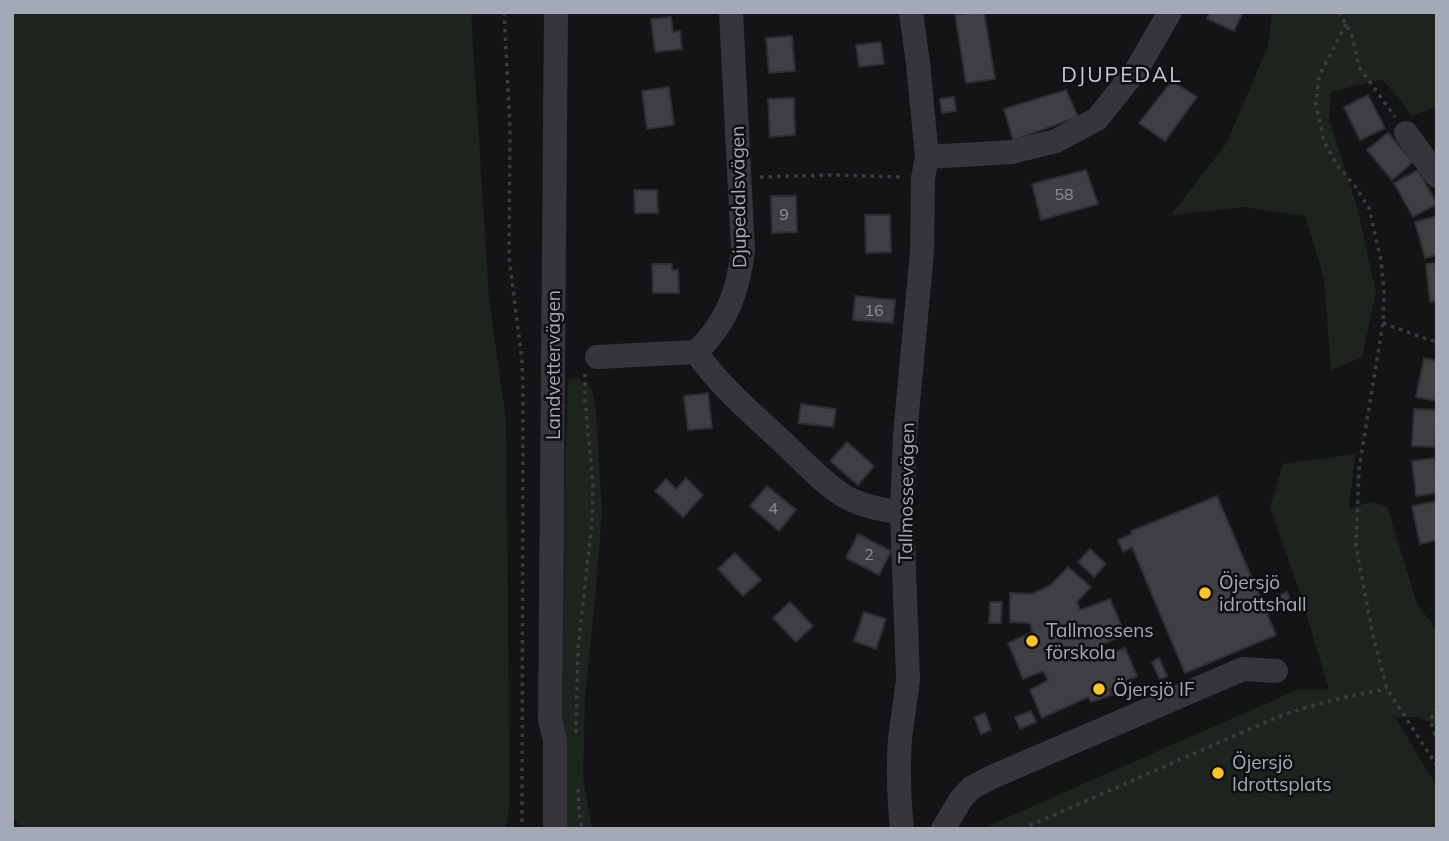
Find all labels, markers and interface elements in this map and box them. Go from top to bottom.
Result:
district label: DJUPEDAL [1061,61,1183,87]
street label: Djupedalsvägen [725,126,751,268]
house number: 58 [1054,184,1074,204]
house number: 9 [779,204,789,224]
street label: Landvettervägen [541,290,565,440]
house number: 16 [864,300,884,320]
street label: Tallmossevägen [893,422,919,564]
house number: 4 [768,498,778,518]
house number: 2 [864,544,874,564]
place label: Öjersjö idrottshall [1219,570,1307,616]
marker: Öjersjö idrottshall [1197,585,1213,601]
place label: Tallmossens förskola [1046,618,1154,664]
marker: Tallmossens förskola [1024,633,1040,649]
place label: Öjersjö IF [1113,677,1195,701]
marker: Öjersjö IF [1091,681,1107,697]
place label: Öjersjö Idrottsplats [1232,750,1332,796]
marker: Öjersjö Idrottsplats [1210,765,1226,781]

